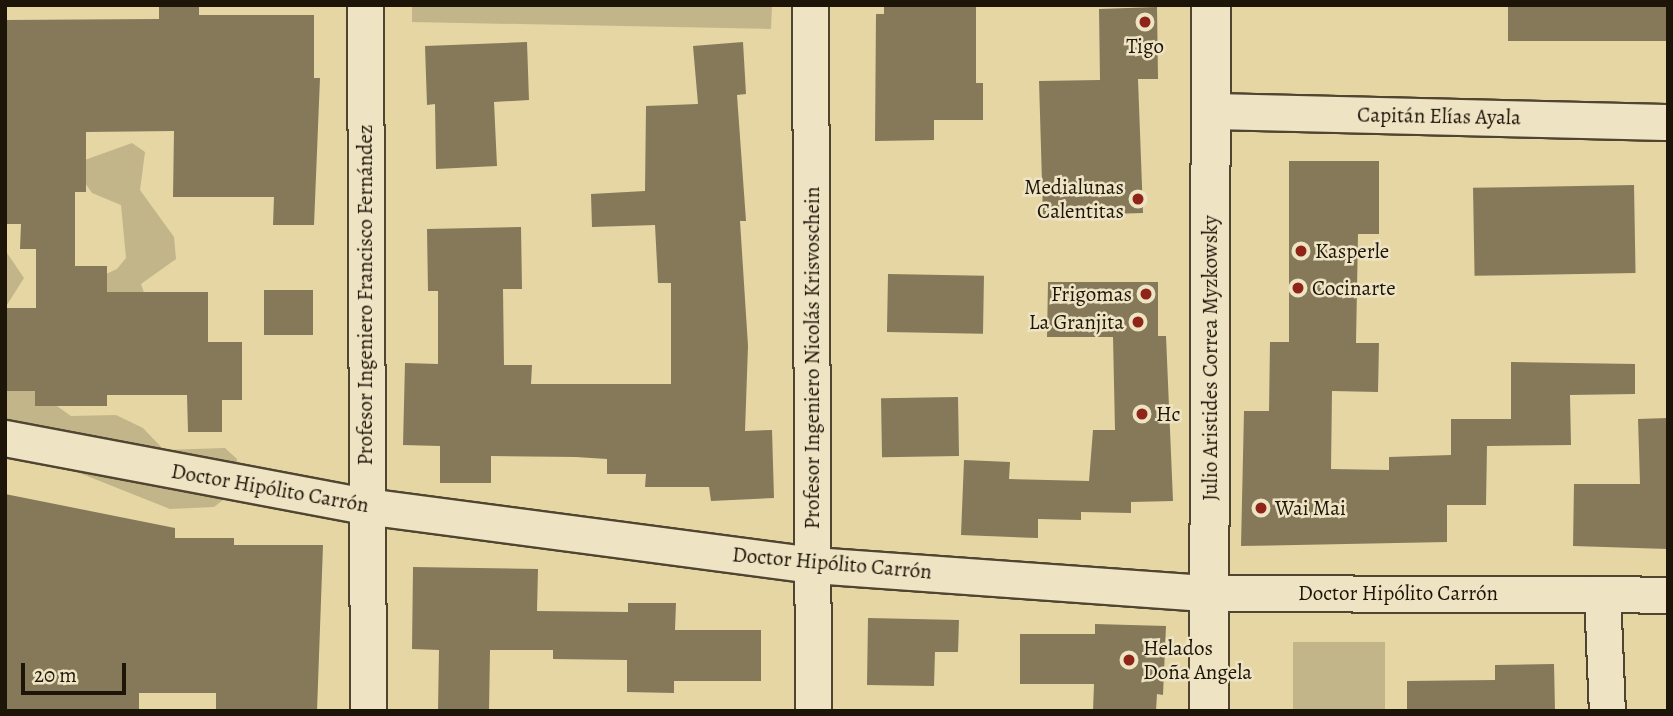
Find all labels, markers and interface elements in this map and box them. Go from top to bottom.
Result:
marker: Tigo [1137,14,1153,30]
place label: Tigo [1126,33,1164,59]
street label: Capitán Elías Ayala [1357,102,1521,130]
street label: Profesor Ingeniero Francisco Fernández [352,124,378,466]
place label: Medialunas Calentitas [1024,174,1124,224]
street label: Profesor Ingeniero Nicolás Krisvoschein [799,187,825,529]
marker: Medialunas Calentitas [1130,191,1146,207]
street label: Julio Aristides Correa Myzkowsky [1197,215,1223,501]
place label: Kasperle [1315,238,1389,264]
marker: Kasperle [1293,243,1309,259]
place label: Cocinarte [1312,275,1396,301]
marker: Cocinarte [1290,280,1306,296]
place label: Frigomas [1051,281,1132,307]
marker: Frigomas [1138,286,1154,302]
place label: La Granjita [1029,309,1124,335]
marker: La Granjita [1130,314,1146,330]
place label: Hc [1156,401,1180,427]
marker: Hc [1134,406,1150,422]
street label: Doctor Hipólito Carrón [169,458,371,518]
place label: Wai Mai [1275,495,1346,521]
marker: Wai Mai [1253,500,1269,516]
street label: Doctor Hipólito Carrón [731,542,933,584]
street label: Doctor Hipólito Carrón [1298,580,1498,606]
place label: Helados Doña Angela [1143,635,1252,685]
scale bar [24,650,130,694]
marker: Helados Doña Angela [1121,652,1137,668]
text: 20 m [34,661,77,689]

